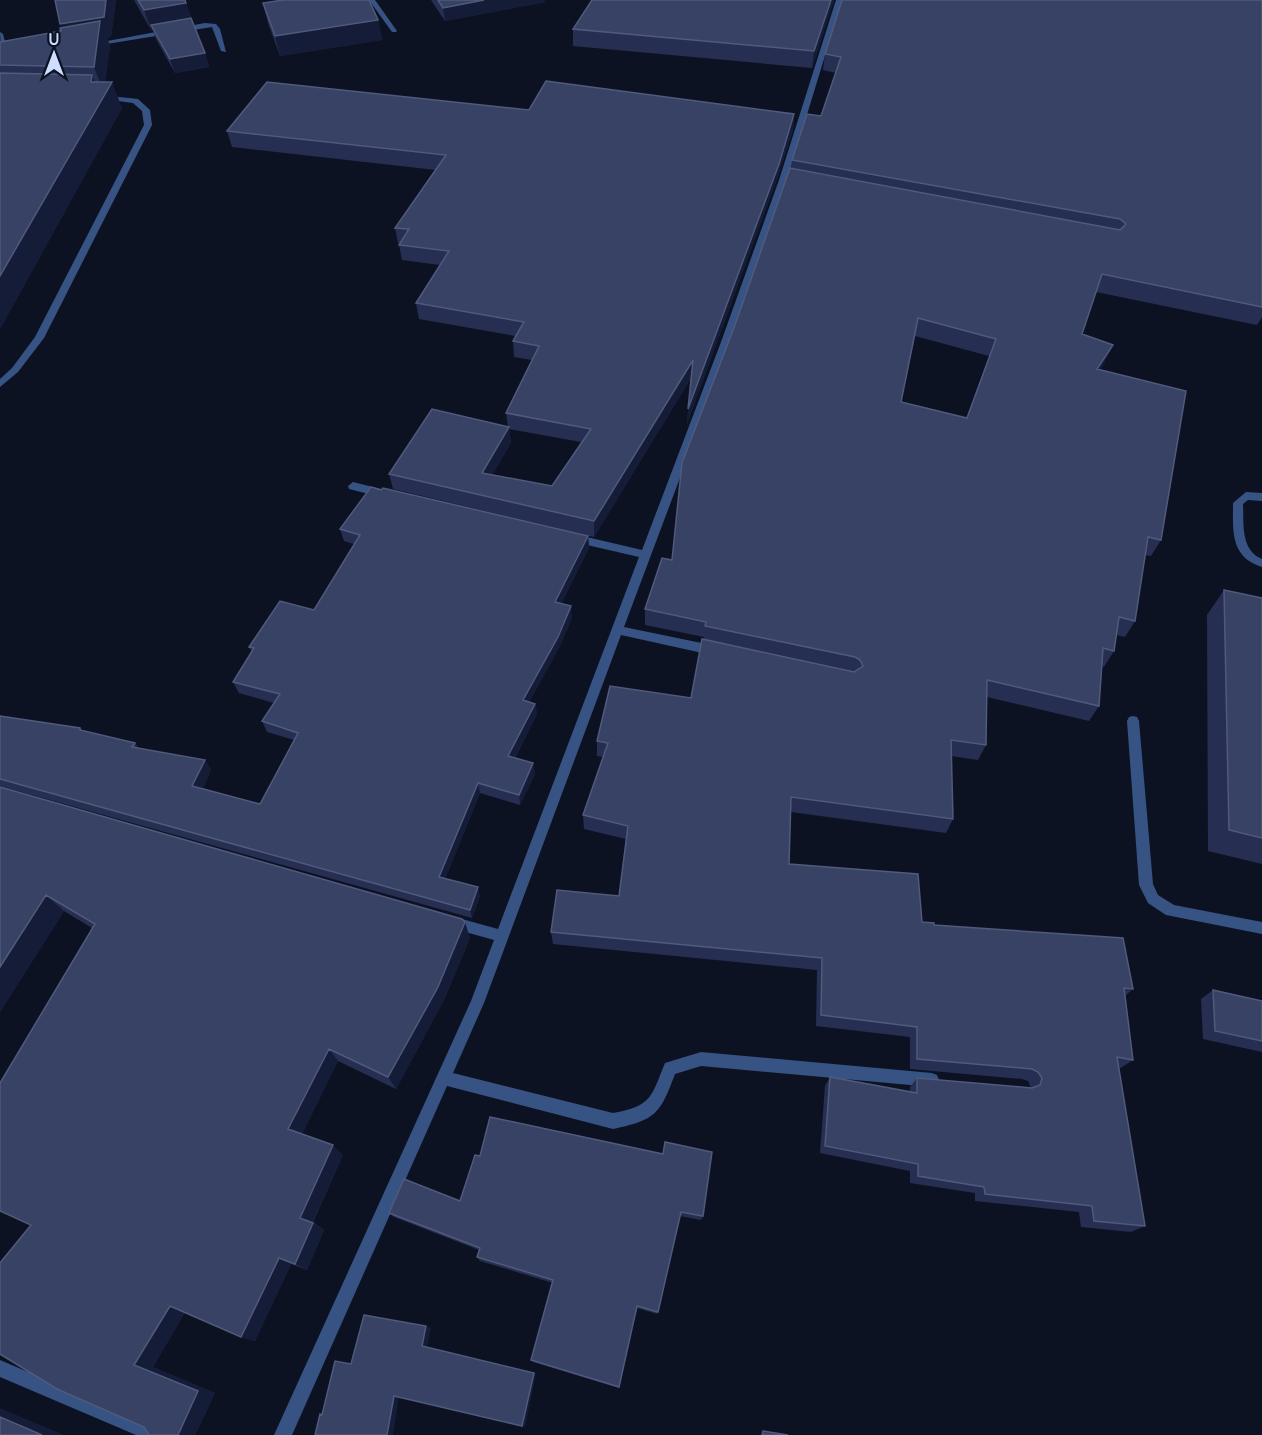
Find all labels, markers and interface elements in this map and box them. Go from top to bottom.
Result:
north arrow [24,24,84,84]
text: U [48,29,60,49]

